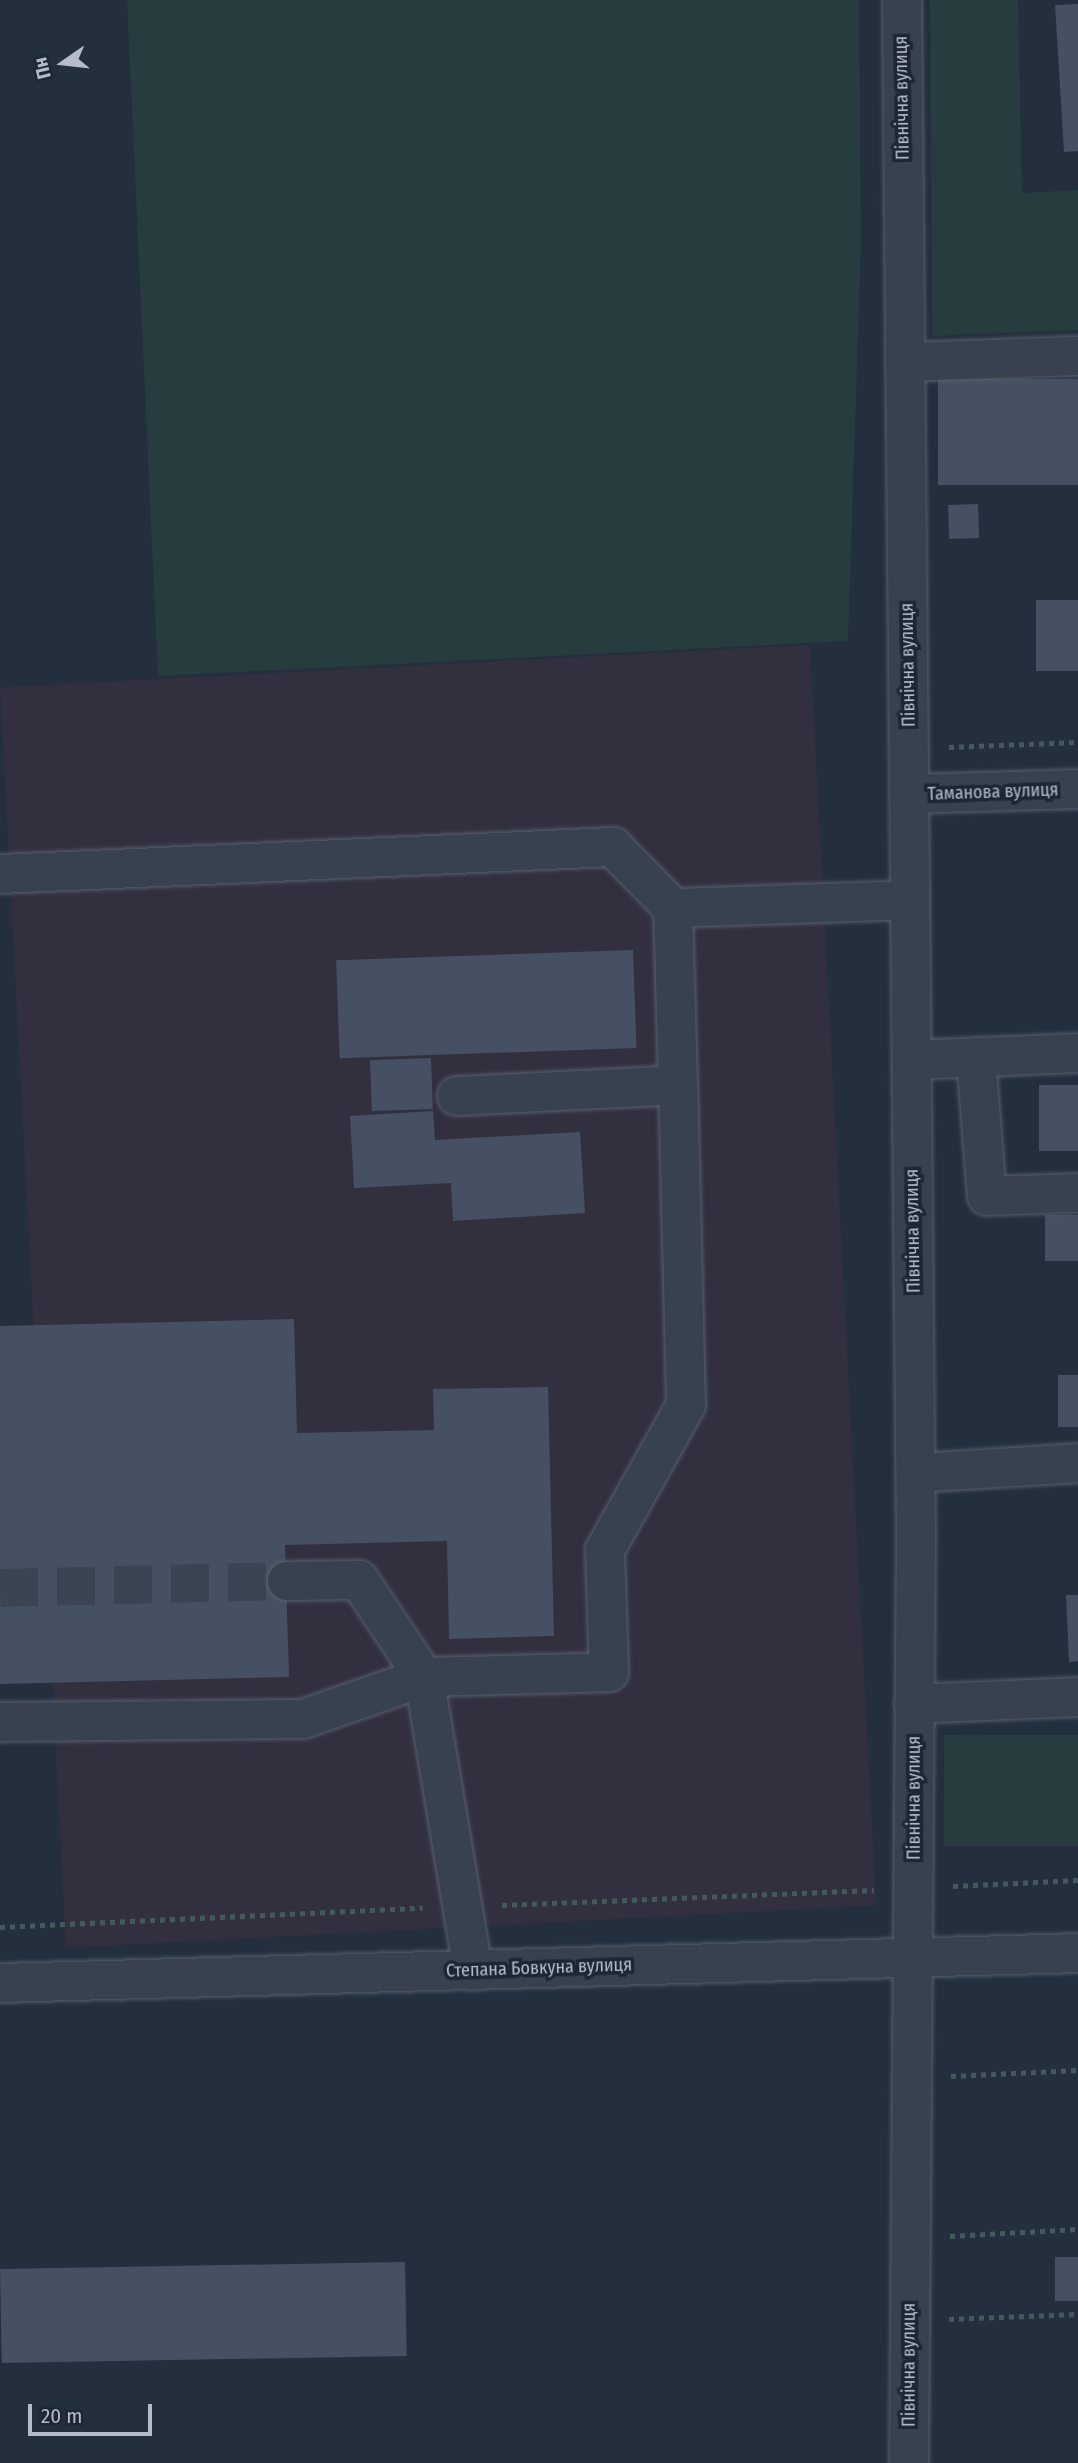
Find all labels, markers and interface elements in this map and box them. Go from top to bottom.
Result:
north arrow [28,28,98,98]
street label: Північна вулиця [890,36,914,160]
text: Пн [28,55,56,81]
street label: Північна вулиця [896,603,920,727]
street label: Таманова вулиця [927,779,1059,805]
street label: Північна вулиця [901,1169,925,1293]
street label: Північна вулиця [903,1736,925,1860]
street label: Степана Бовкуна вулиця [446,1954,632,1982]
street label: Північна вулиця [898,2303,920,2427]
scale bar [32,2390,156,2434]
text: 20 m [41,2403,82,2429]

